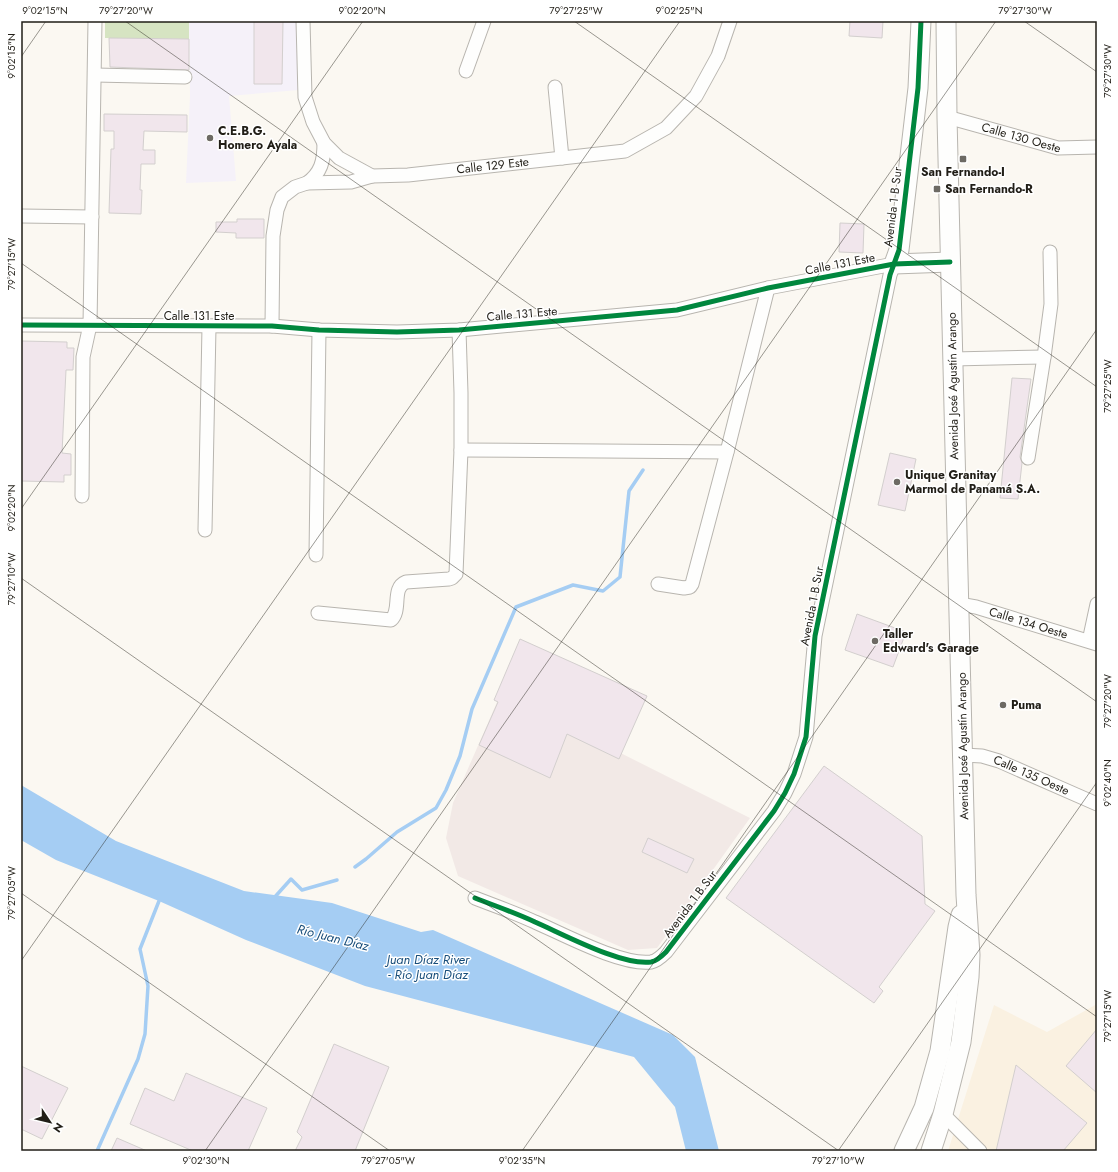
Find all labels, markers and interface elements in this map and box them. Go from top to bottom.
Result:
text: 9°02'15"N [22,3,68,18]
text: 79°27'20"W [99,3,153,18]
text: 9°02'20"N [338,3,386,18]
text: 79°27'25"W [549,3,603,18]
text: 9°02'25"N [656,3,702,18]
text: 79°27'30"W [998,3,1052,18]
text: 9°02'15"N [4,33,19,79]
text: 79°27'30"W [1100,44,1115,98]
street label: Calle 130 Oeste [979,118,1063,157]
place label: C.E.B.G. Homero Ayala [218,122,297,154]
marker: C.E.B.G. Homero Ayala [205,133,215,143]
street label: Calle 129 Este [456,153,530,179]
marker: San Fernando-I [958,154,968,164]
place label: San Fernando-I [921,163,1005,181]
street label: Avenida 1 B Sur [879,165,907,248]
place label: San Fernando-R [945,180,1033,198]
marker: San Fernando-R [932,184,942,194]
text: 79°27'15"W [4,238,19,290]
street label: Calle 131 Este [804,248,876,280]
street label: Calle 131 Este [486,302,558,326]
street label: Calle 131 Este [164,307,234,325]
street label: Avenida José Agustín Arango [943,312,963,460]
text: 79°27'25"W [1100,359,1115,413]
place label: Unique Granitay Marmol de Panamá S.A. [905,466,1040,498]
marker: Unique Granitay Marmol de Panamá S.A. [892,477,902,487]
text: 9°02'20"N [4,484,19,532]
text: 79°27'10"W [4,553,19,605]
street label: Avenida 1 B Sur [795,564,829,647]
street label: Calle 134 Oeste [987,602,1070,644]
place label: Taller Edward's Garage [883,625,979,657]
marker: Taller Edward's Garage [870,636,880,646]
street label: Avenida José Agustín Arango [953,672,973,820]
text: 79°27'20"W [1100,674,1115,728]
place label: Puma [1011,696,1041,714]
marker: Puma [998,700,1008,710]
street label: Calle 135 Oeste [991,751,1072,800]
text: 9°02'40"N [1100,759,1115,807]
text: 79°27'05"W [4,866,19,920]
street label: Avenida 1 B Sur [659,866,722,942]
water label: Río Juan Díaz [295,919,372,956]
water label: Juan Díaz River - Río Juan Díaz [384,950,470,984]
text: 79°27'15"W [1100,990,1115,1042]
north arrow [30,1102,70,1142]
text: N [49,1120,67,1136]
text: 9°02'30"N [183,1153,229,1168]
text: 79°27'05"W [361,1153,415,1168]
text: 9°02'35"N [499,1153,545,1168]
text: 79°27'10"W [812,1153,864,1168]

